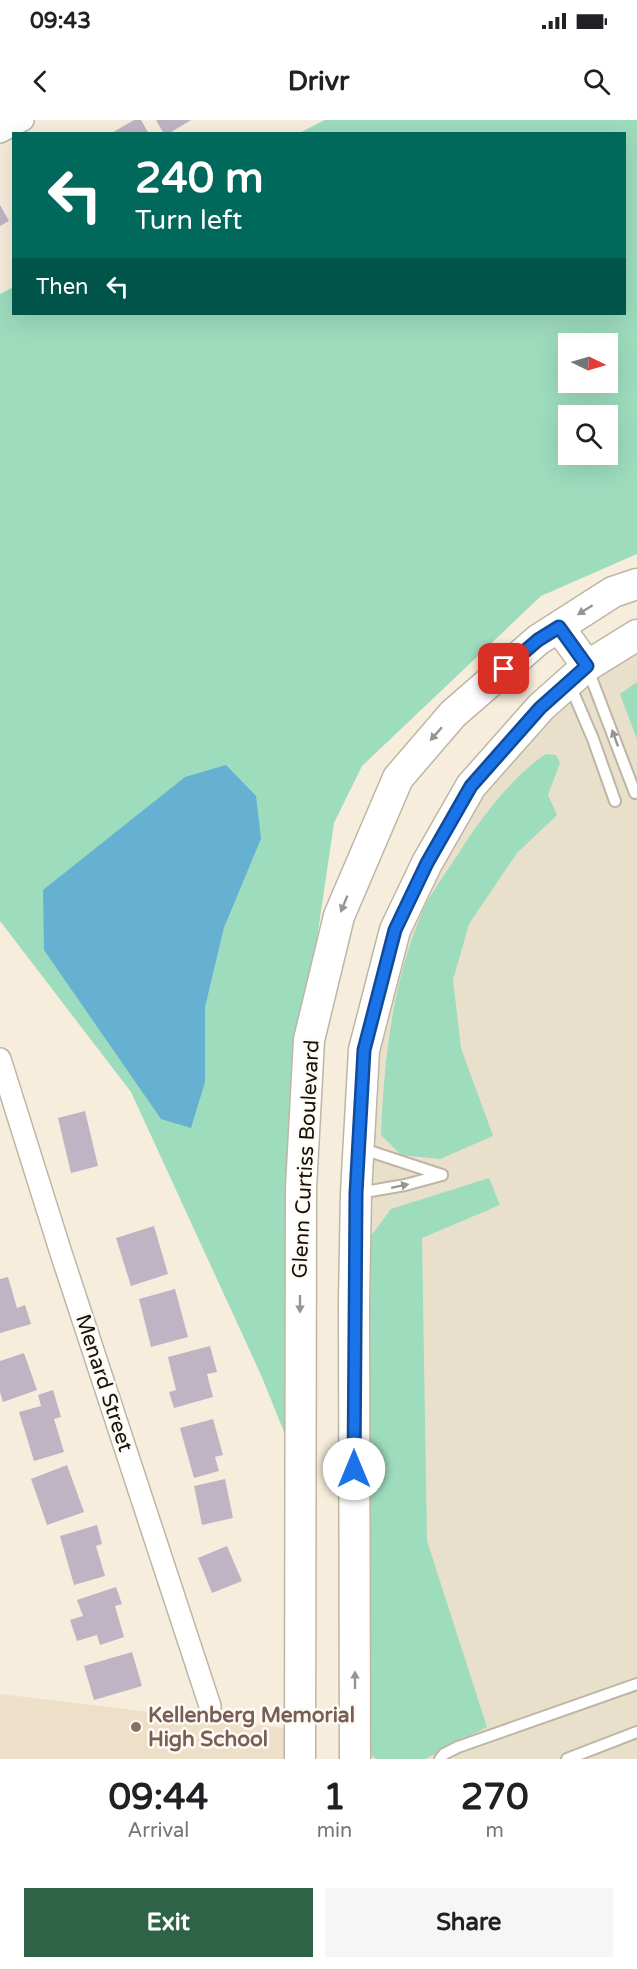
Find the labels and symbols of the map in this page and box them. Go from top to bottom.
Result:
north arrow [558,333,618,393]
one-way arrow [577,605,593,616]
pin [478,643,529,694]
one-way arrow [430,726,443,741]
one-way arrow [610,729,620,747]
one-way arrow [339,895,348,913]
street label: Glenn Curtiss Boulevard [287,1039,325,1279]
one-way arrow [390,1181,409,1190]
one-way arrow [295,1295,305,1314]
street label: Menard Street [70,1311,138,1455]
position arrow [322,1437,386,1501]
one-way arrow [350,1670,360,1689]
place label: Kellenberg Memorial High School [148,1703,355,1752]
marker: Kellenberg Memorial High School [129,1720,143,1734]

